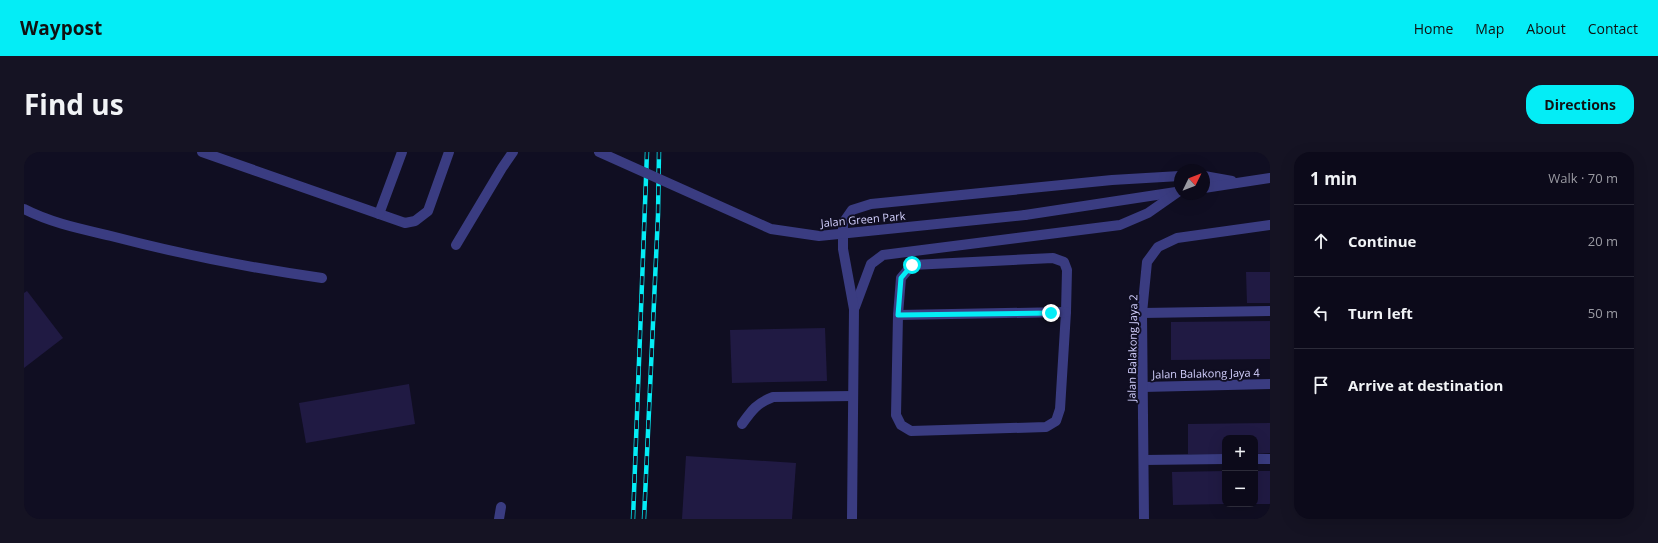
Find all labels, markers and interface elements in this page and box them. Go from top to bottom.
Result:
text: Waypost [20,15,102,41]
text: Home [1414,19,1453,38]
text: Map [1475,19,1504,38]
text: About [1526,19,1566,38]
text: Contact [1588,19,1638,38]
text: Find us [24,85,124,123]
button: Directions [1526,85,1634,124]
north arrow [1174,164,1210,200]
text: 1 min [1310,167,1357,190]
text: Walk · 70 m [1548,169,1618,187]
street label: Jalan Green Park [819,208,906,230]
icon: ahead [1310,230,1332,252]
text: Continue [1348,231,1416,251]
text: 20 m [1588,232,1618,250]
route start [903,256,921,274]
street label: Jalan Balakong Jaya 2 [1124,294,1140,403]
icon: left [1310,302,1332,324]
text: Turn left [1348,303,1413,323]
route end [1042,304,1060,322]
text: 50 m [1588,304,1618,322]
street label: Jalan Balakong Jaya 4 [1151,365,1261,381]
icon: arrive [1310,374,1332,396]
text: Arrive at destination [1348,375,1503,395]
map controls [1222,435,1258,507]
button: + [1222,435,1258,471]
button: − [1222,471,1258,507]

